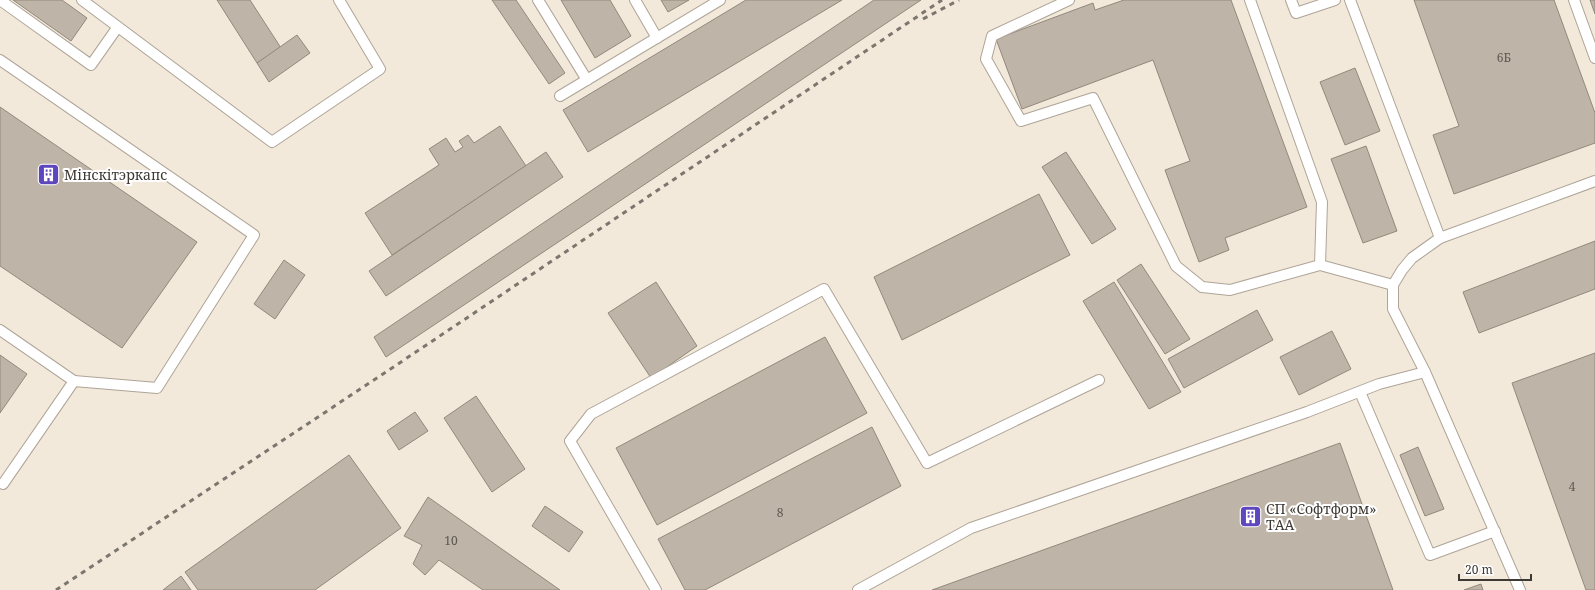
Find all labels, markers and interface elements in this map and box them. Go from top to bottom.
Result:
house number: 6Б [1497,49,1511,66]
building icon: Мінскітэркапс [36,161,62,187]
place label: Мінскітэркапс [64,165,167,184]
house number: 4 [1569,478,1576,495]
place label: СП «Софтформ» ТАА [1266,499,1377,534]
building icon: СП «Софтформ» ТАА [1238,503,1264,529]
house number: 8 [777,504,784,521]
house number: 10 [444,532,458,549]
scale bar [1459,556,1531,582]
text: 20 m [1465,561,1493,578]

